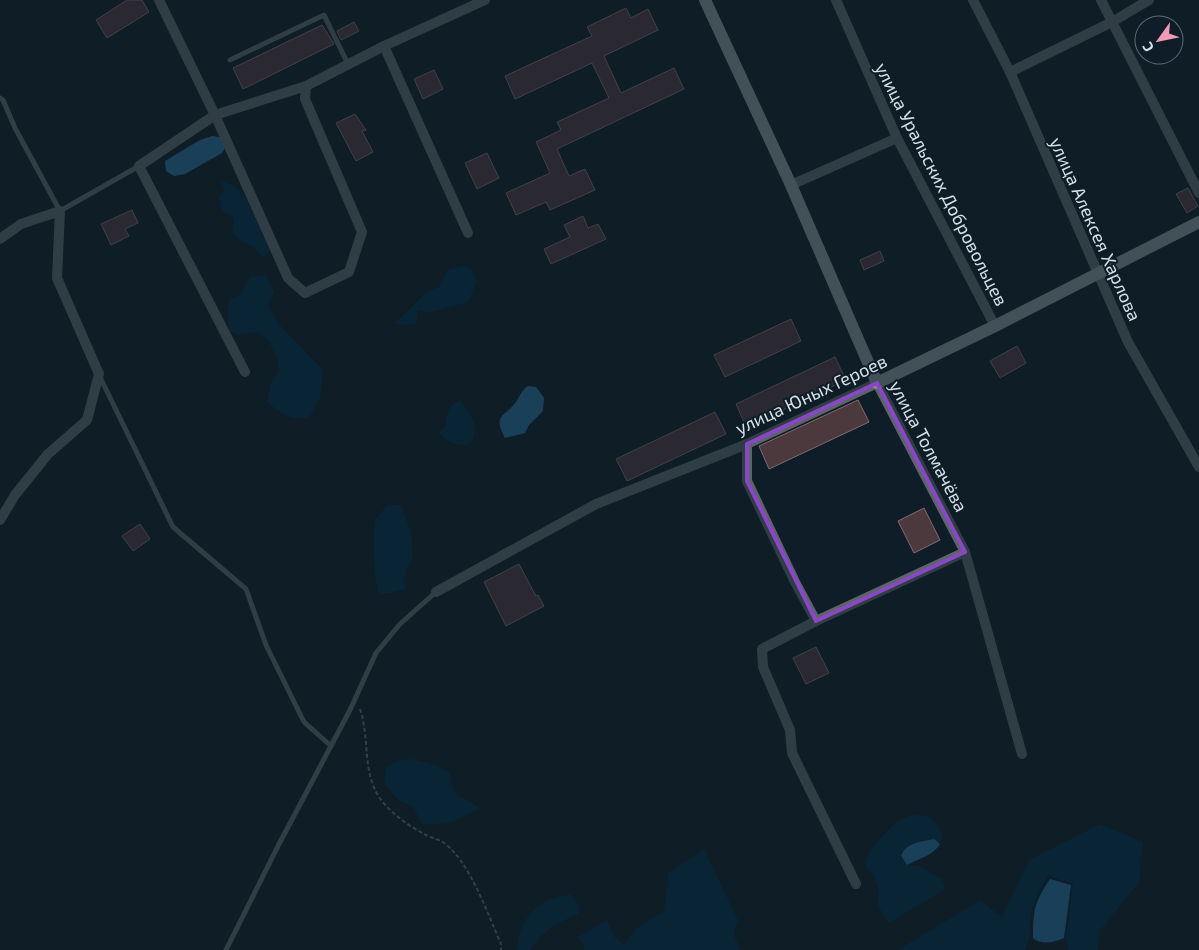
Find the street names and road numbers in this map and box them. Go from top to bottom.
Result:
street label: улица Уральских Добровольцев [871,59,1013,309]
street label: улица Алексея Харлова [1046,134,1146,324]
street label: улица Юных Героев [732,349,890,439]
street label: улица Толмачёва [885,377,973,515]

